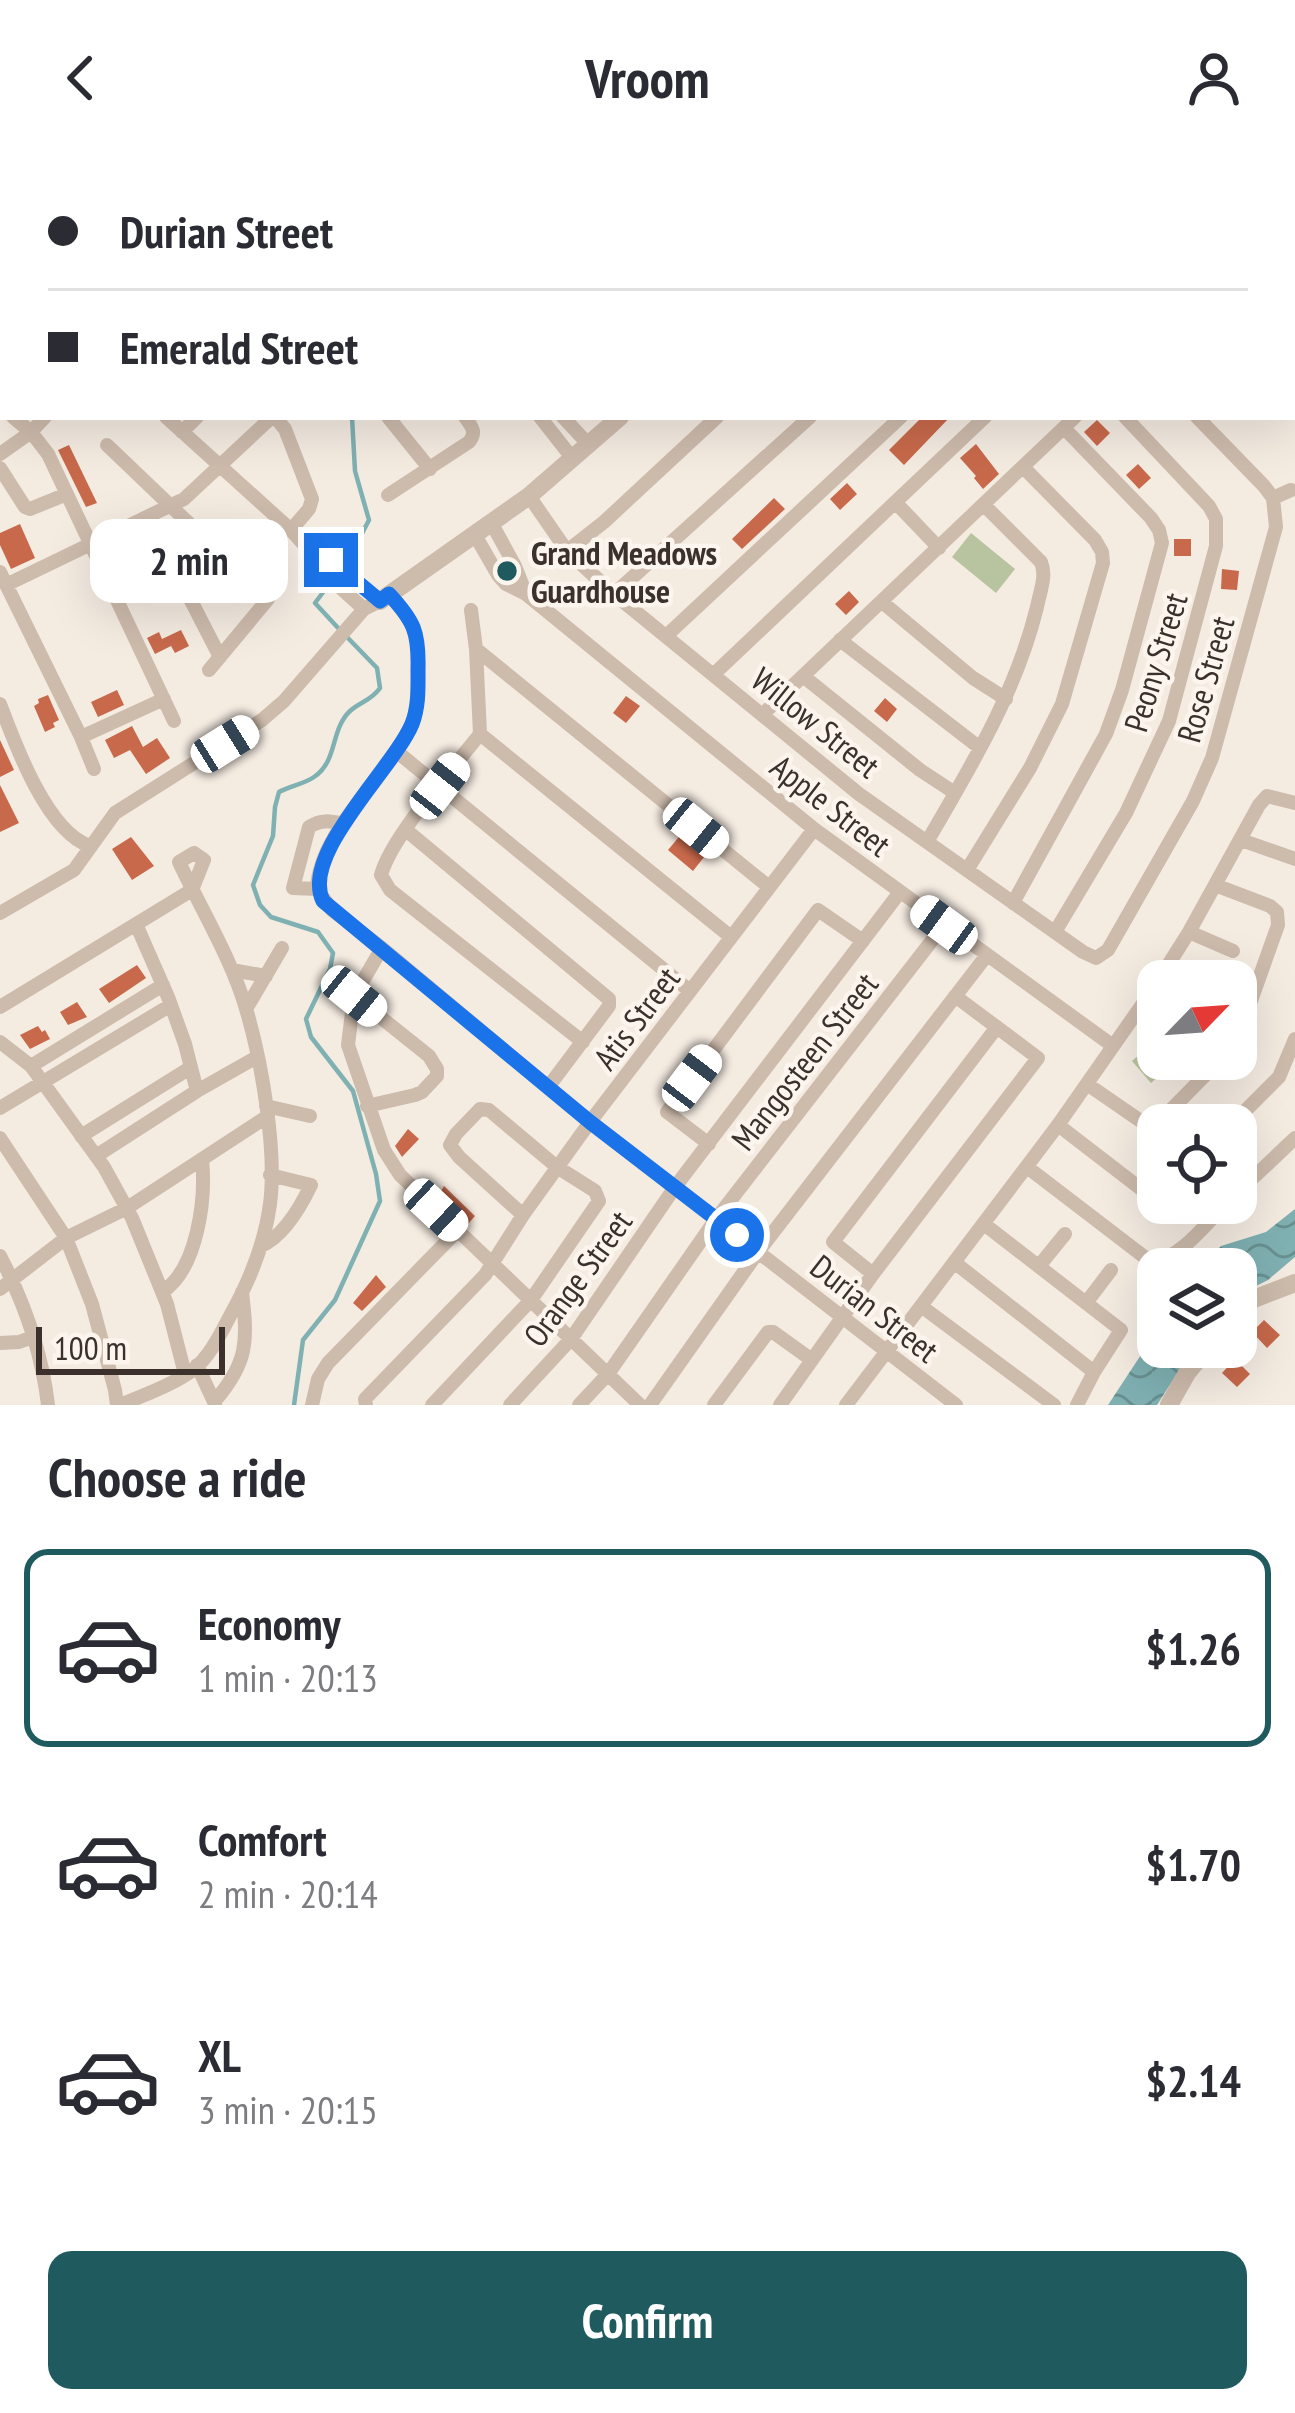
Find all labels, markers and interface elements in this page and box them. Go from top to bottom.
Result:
text: Vroom [585,43,710,113]
icon: back [48,45,114,111]
icon: person [1181,45,1247,111]
text: Durian Street [120,202,333,260]
text: Emerald Street [120,318,358,376]
callout: 2 min [91,518,289,602]
place label: Grand Meadows Guardhouse [531,531,717,612]
route end [304,533,358,587]
text: 2 min [150,535,228,586]
marker: Grand Meadows Guardhouse [494,558,520,584]
street label: Peony Street [1114,587,1196,737]
street label: Rose Street [1167,611,1243,747]
street label: Willow Street [743,657,889,787]
car [185,710,265,778]
street label: Apple Street [762,745,900,865]
car [404,747,476,825]
car [657,791,735,865]
car [904,889,984,961]
street label: Atis Street [583,958,689,1078]
car [315,959,393,1033]
north arrow [1137,960,1257,1080]
map controls [1137,960,1257,1368]
street label: Mangosteen Street [721,963,887,1159]
car [656,1038,728,1118]
button: locate [1137,1104,1257,1224]
car [397,1172,475,1248]
street label: Orange Street [513,1201,641,1355]
route start [710,1208,764,1262]
street label: Durian Street [802,1245,948,1371]
button: layers [1137,1248,1257,1368]
scale bar [36,1321,225,1374]
text: 100 m [54,1326,127,1369]
text: Choose a ride [48,1442,307,1512]
icon: car [54,1594,162,1702]
text: Economy [198,1594,341,1652]
text: $1.26 [1145,1619,1241,1677]
text: 1 min · 20:13 [198,1652,378,1703]
icon: car [54,1810,162,1918]
text: Comfort [198,1810,327,1868]
text: $1.70 [1145,1835,1241,1893]
text: 2 min · 20:14 [198,1868,378,1919]
icon: car [54,2026,162,2134]
text: XL [198,2026,241,2084]
text: $2.14 [1145,2051,1241,2109]
text: 3 min · 20:15 [198,2084,378,2135]
button: Confirm [48,2251,1247,2389]

